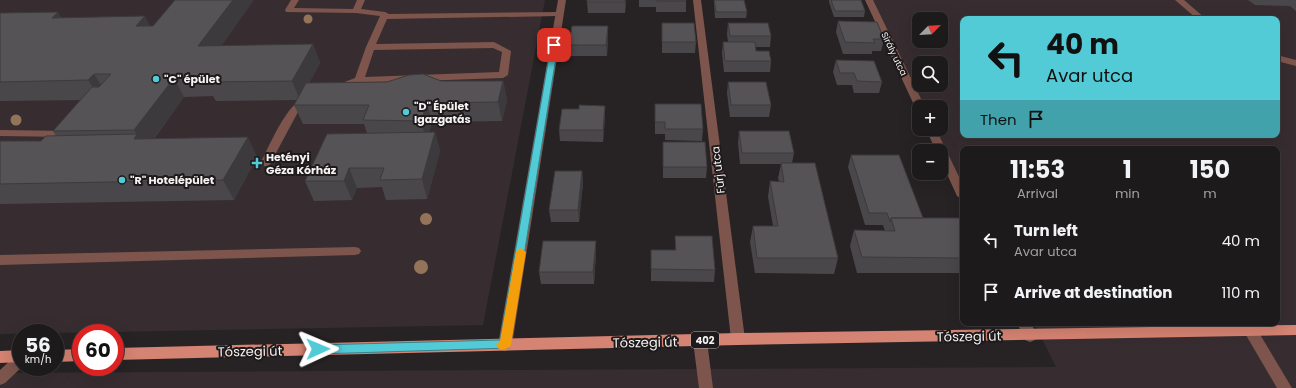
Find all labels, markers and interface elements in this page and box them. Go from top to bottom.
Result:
north arrow [912,12,948,48]
map controls [912,12,948,180]
text: 40 m [1046,25,1119,64]
pin [537,28,571,62]
street label: Sirály utca [878,30,910,78]
icon: left [980,32,1032,84]
icon: arrive [543,34,565,56]
button: search [912,56,948,92]
text: Avar utca [1046,63,1133,88]
place label: "C" épület [164,71,220,87]
marker: "C" épület [151,74,161,84]
place label: "D" Épület Igazgatás [414,98,471,127]
button: + [912,100,948,136]
marker: "D" Épület Igazgatás [401,107,411,117]
icon: arrive [1025,108,1047,130]
text: Then [980,109,1017,130]
button: − [912,144,948,180]
street label: Fürj utca [707,145,729,195]
place label: Hetényi Géza Kórház [266,149,337,178]
text: 11:53 [1010,153,1065,186]
text: 1 [1123,153,1132,186]
text: 150 [1190,153,1230,186]
marker: Hetényi Géza Kórház [251,157,263,169]
place label: "R" Hotelépület [130,172,215,188]
marker: "R" Hotelépület [117,175,127,185]
text: Arrival [1017,184,1058,203]
text: min [1115,184,1140,203]
text: m [1203,184,1217,203]
text: Turn left [1014,220,1078,241]
icon: left [980,229,1002,251]
text: 40 m [1222,230,1260,251]
text: Avar utca [1014,242,1077,261]
icon: arrive [980,281,1002,303]
text: Arrive at destination [1014,282,1172,303]
text: 110 m [1222,282,1260,303]
speed limit sign: 60 [72,324,124,376]
street label: Tószegi út [937,326,1002,347]
position arrow [297,328,339,370]
text: 56 [25,331,51,359]
street label: Tószegi út [613,332,678,353]
road number: 402 [691,332,719,348]
street label: Tószegi út [218,341,283,362]
text: km/h [25,352,51,367]

